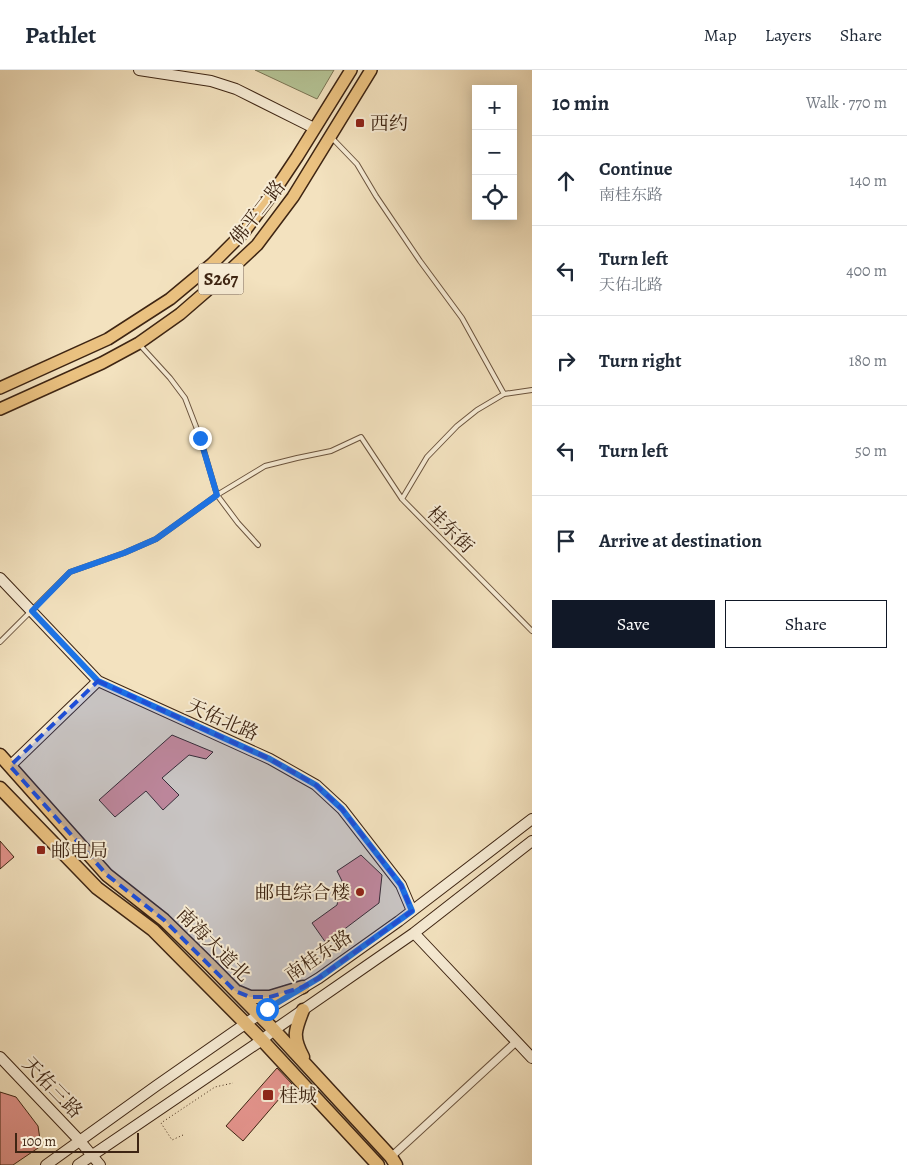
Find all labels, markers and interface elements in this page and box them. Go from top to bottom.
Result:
text: Pathlet [25,19,96,51]
text: Map [704,23,737,47]
text: Layers [765,23,812,47]
text: Share [840,23,882,47]
map controls [472,85,517,220]
button: + [472,85,517,130]
text: 10 min [552,89,609,117]
text: Walk · 770 m [806,92,887,114]
place label: 西约 [370,111,408,137]
marker: 西约 [354,117,366,129]
button: − [472,130,517,175]
text: Continue [599,156,673,182]
icon: ahead [552,167,580,195]
text: 140 m [849,170,887,192]
street label: 佛平二路 [224,175,291,251]
button: locate [472,175,517,220]
text: 南桂东路 [599,184,663,206]
text: Turn left [599,246,668,272]
icon: left [552,257,580,285]
text: 400 m [846,260,887,282]
road number: S267 [198,263,244,294]
text: 天佑北路 [599,274,663,296]
icon: right [552,347,580,375]
text: Turn right [599,348,681,374]
text: 180 m [849,350,887,372]
route end [189,427,212,450]
icon: left [552,437,580,465]
text: Turn left [599,438,668,464]
text: 50 m [855,440,887,462]
street label: 桂东街 [421,500,480,559]
icon: arrive [552,527,580,555]
text: Arrive at destination [599,528,762,554]
button: Save [552,600,715,648]
button: Share [725,600,887,648]
street label: 天佑北路 [183,693,263,747]
place label: 邮电局 [51,838,108,864]
marker: 邮电局 [35,844,47,856]
place label: 邮电综合楼 [255,880,350,906]
marker: 邮电综合楼 [354,886,366,898]
street label: 南海大道北 [171,902,256,987]
street label: 南桂东路 [280,924,357,988]
route start [256,998,279,1021]
street label: 天佑三路 [17,1051,88,1124]
place label: 桂城 [279,1083,317,1109]
marker: 桂城 [261,1088,275,1102]
scale bar [15,1130,139,1153]
text: 100 m [22,1132,56,1151]

